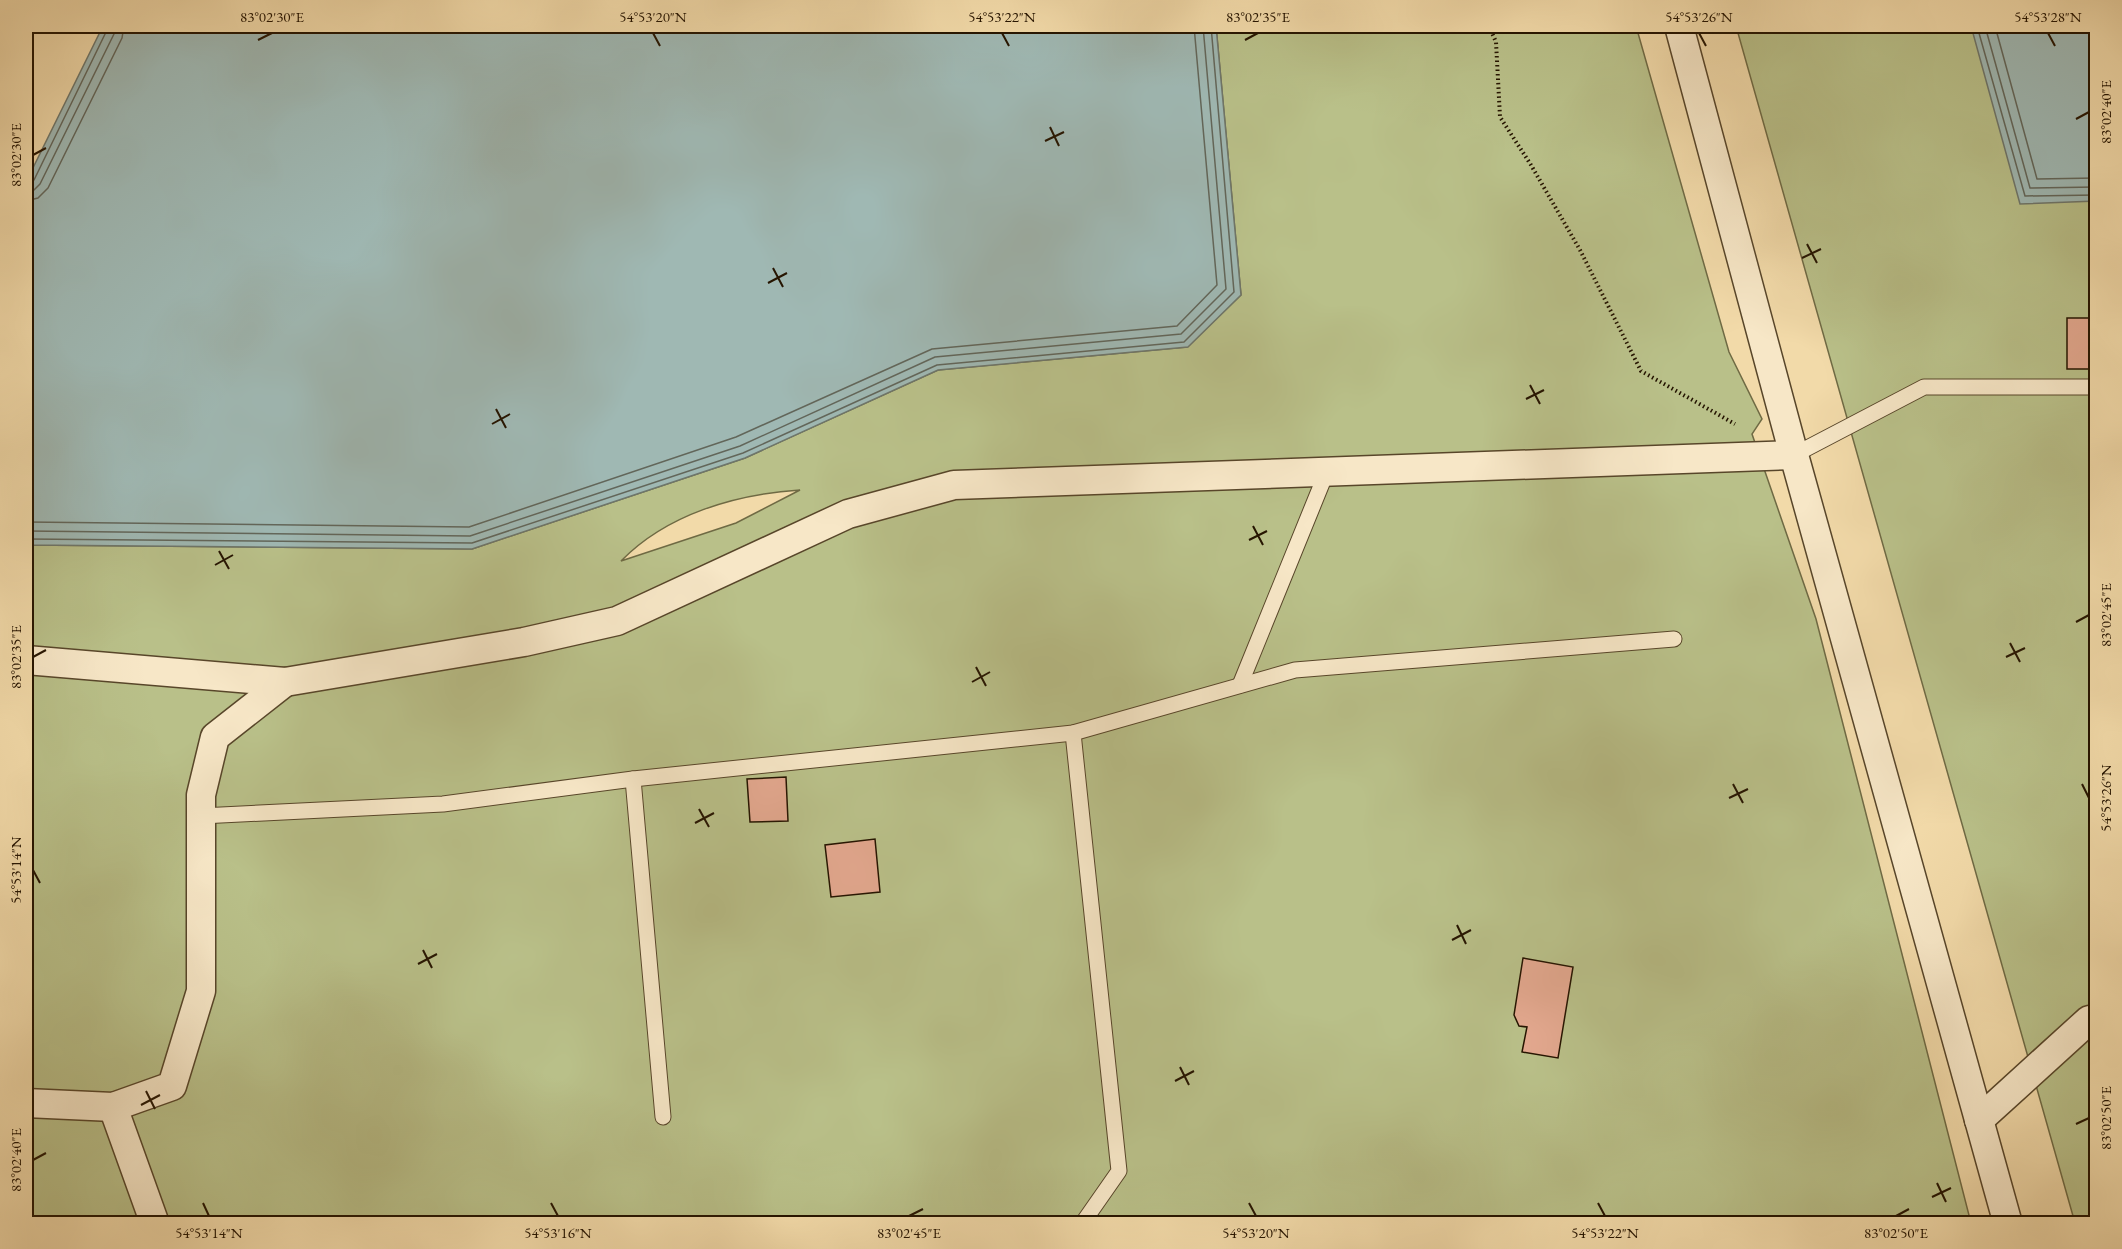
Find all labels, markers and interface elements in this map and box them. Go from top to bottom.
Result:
text: 83°02'30"E [240,7,305,26]
text: 54°53'20"N [619,7,687,26]
text: 54°53'22"N [968,7,1036,26]
text: 83°02'35"E [1226,7,1291,26]
text: 54°53'26"N [1665,7,1733,26]
text: 54°53'28"N [2014,7,2082,26]
text: 83°02'40"E [2096,79,2115,144]
text: 83°02'30"E [6,122,25,187]
text: 83°02'45"E [2096,582,2115,647]
text: 83°02'35"E [6,624,25,689]
text: 54°53'26"N [2096,764,2115,832]
text: 54°53'14"N [6,836,25,904]
text: 83°02'50"E [2096,1085,2115,1150]
text: 83°02'40"E [6,1127,25,1192]
text: 54°53'14"N [175,1223,243,1242]
text: 54°53'16"N [524,1223,592,1242]
text: 83°02'45"E [877,1223,942,1242]
text: 54°53'20"N [1222,1223,1290,1242]
text: 54°53'22"N [1571,1223,1639,1242]
text: 83°02'50"E [1864,1223,1929,1242]

